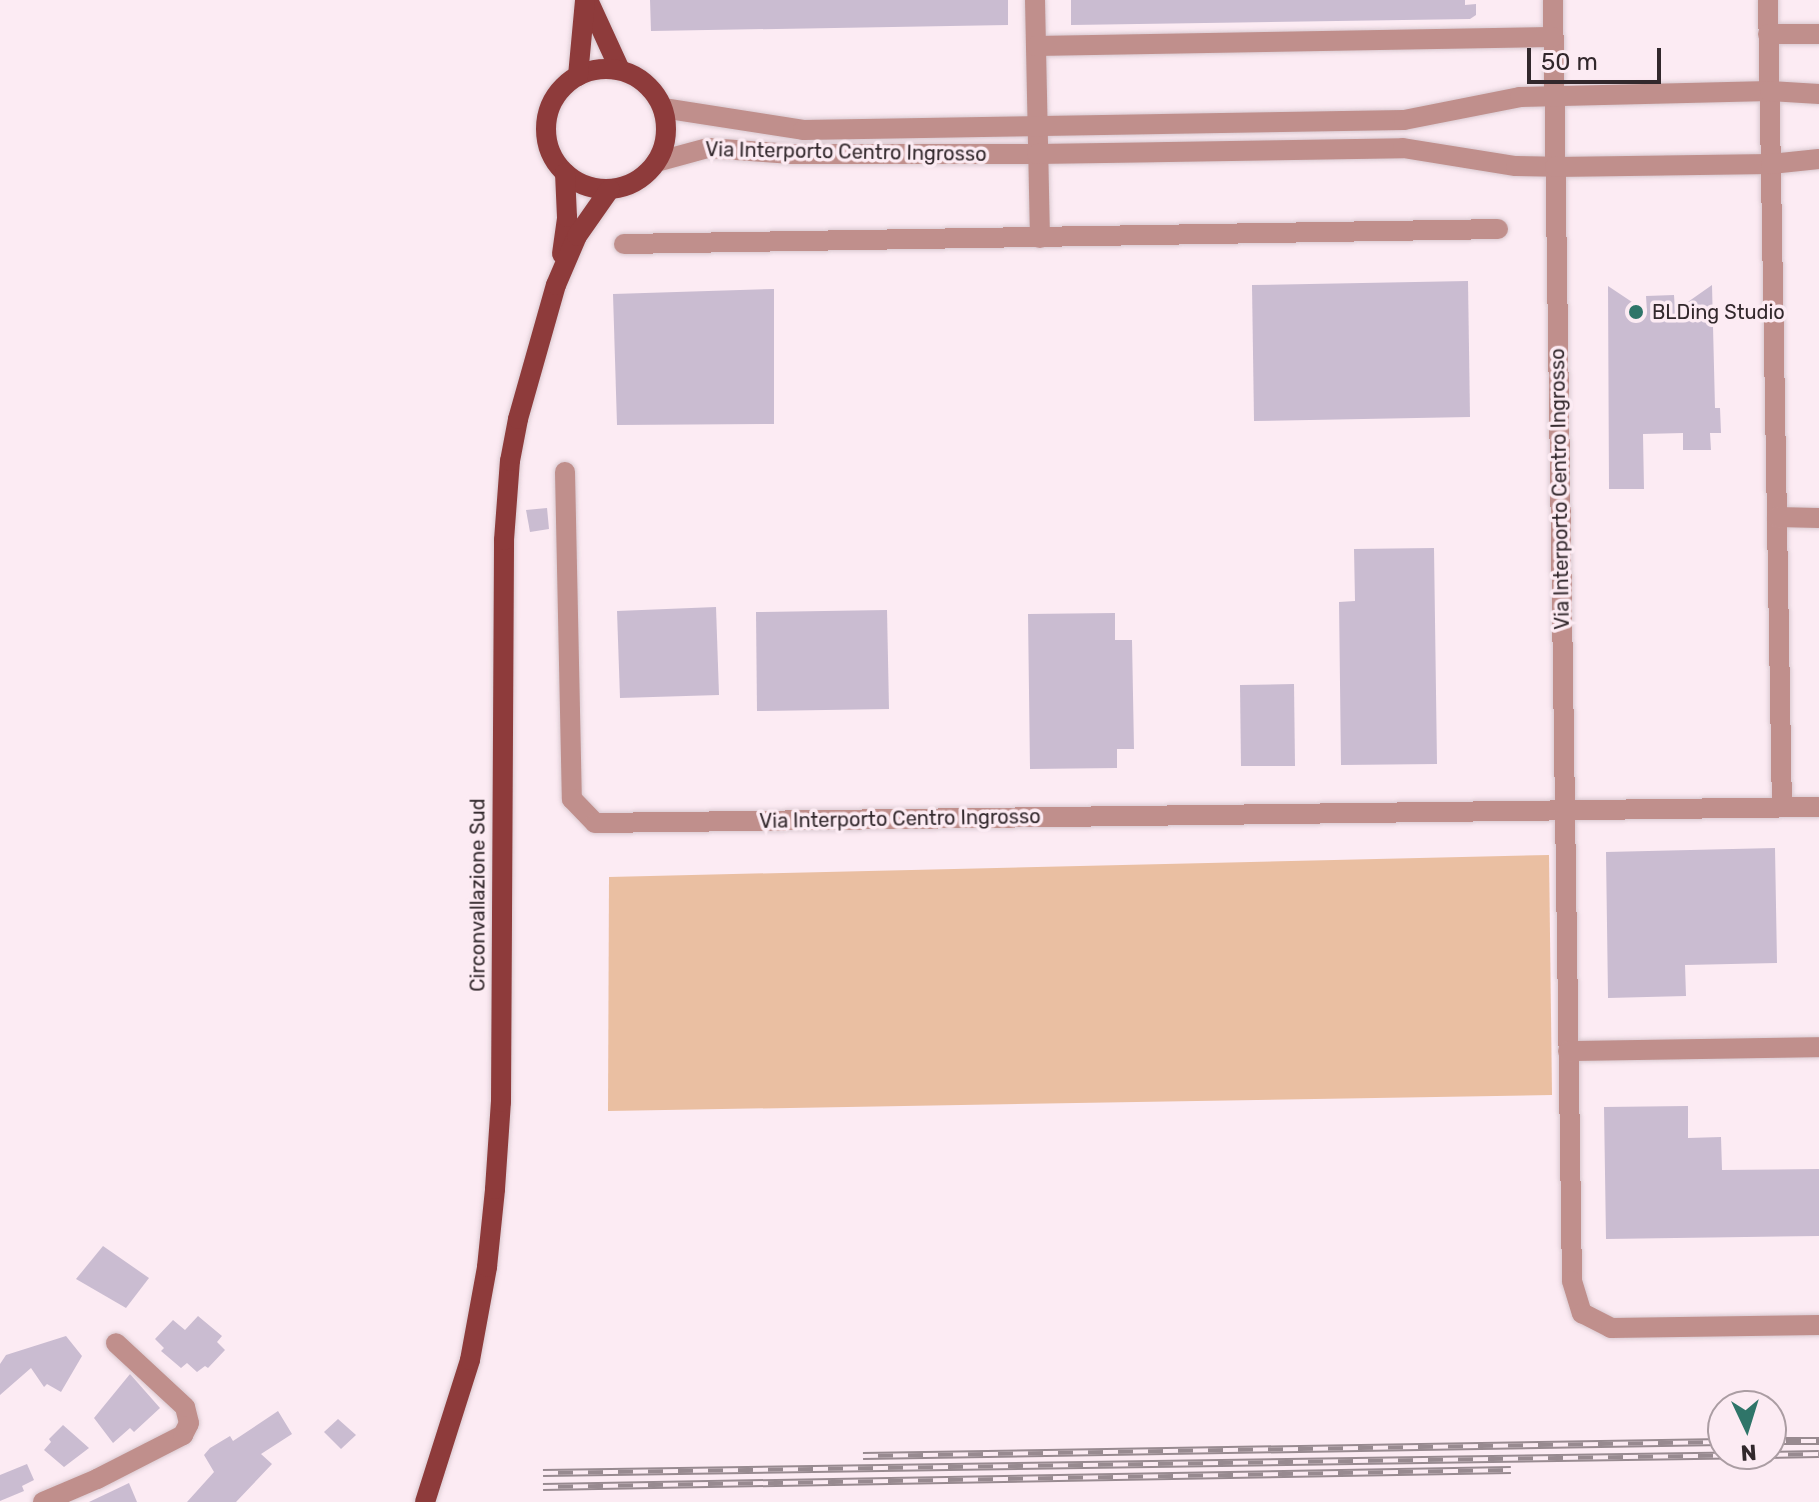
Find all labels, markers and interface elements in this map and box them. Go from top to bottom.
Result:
scale bar [1531,32,1665,82]
text: 50 m [1541,48,1598,76]
street label: Via Interporto Centro Ingrosso [705,138,987,166]
place label: BLDing Studio [1652,300,1785,324]
marker: BLDing Studio [1627,303,1645,321]
street label: Via Interporto Centro Ingrosso [1546,348,1574,630]
street label: Circonvallazione Sud [466,798,490,992]
street label: Via Interporto Centro Ingrosso [759,805,1041,833]
north arrow [1707,1390,1787,1470]
text: N [1740,1438,1757,1466]

